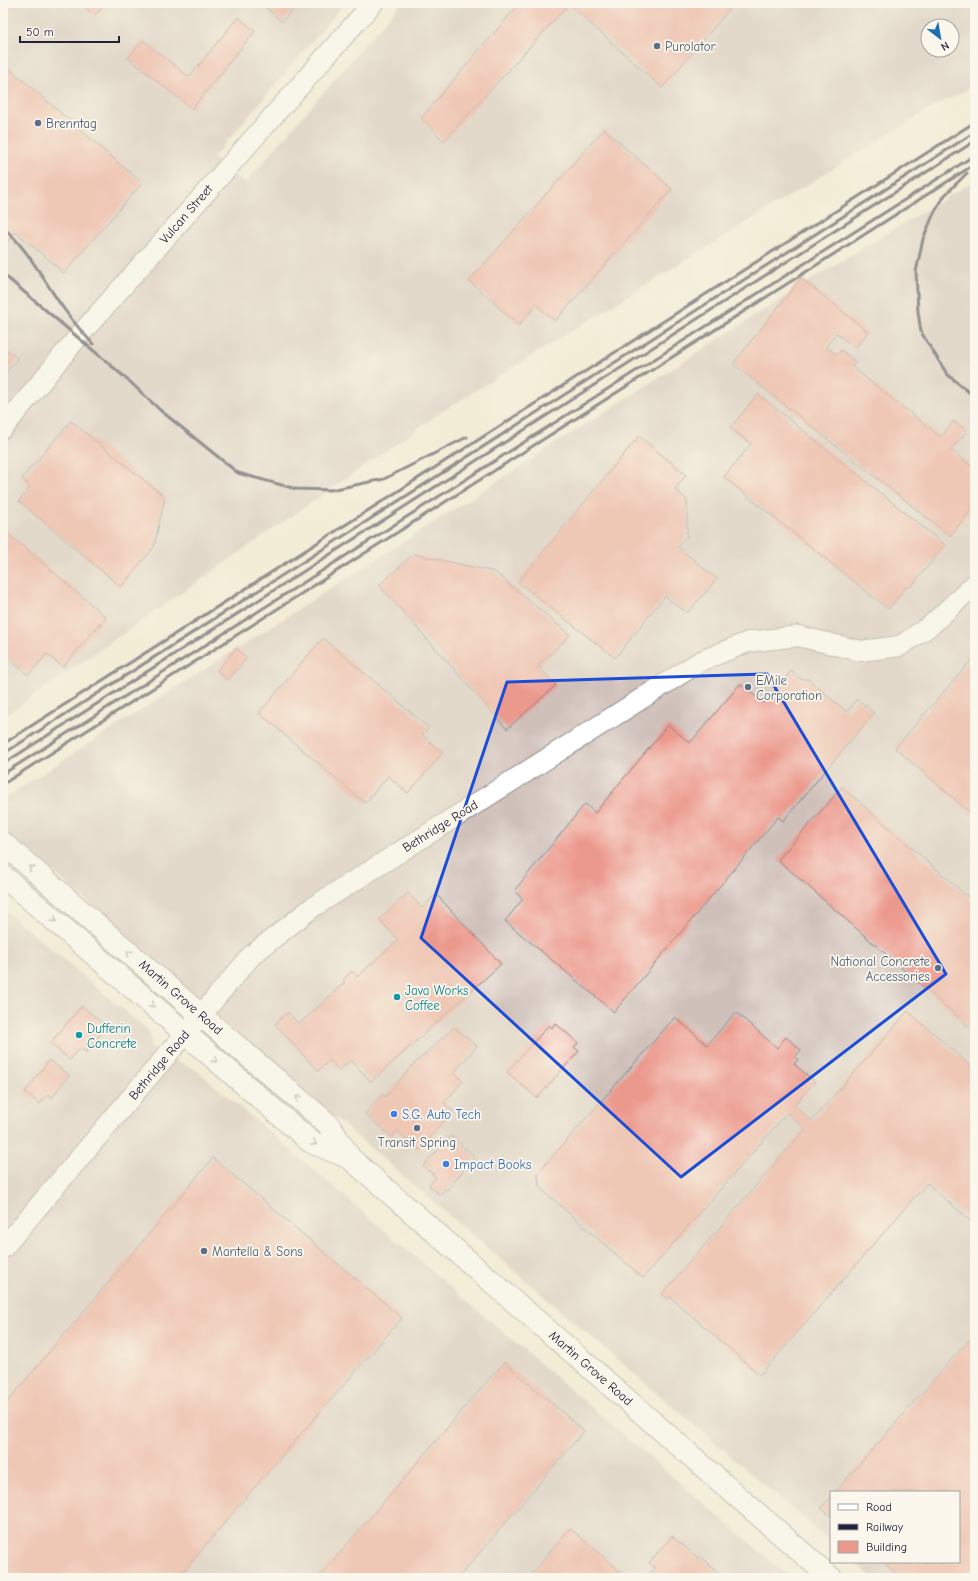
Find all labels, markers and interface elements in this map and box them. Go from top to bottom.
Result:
scale bar [20,18,119,44]
north arrow [920,18,960,58]
text: 50 m [26,25,54,39]
place label: Purolator [665,39,717,54]
text: N [938,39,951,54]
marker: Purolator [652,41,662,51]
place label: Brenntag [46,116,97,131]
marker: Brenntag [33,118,43,128]
street label: Vulcan Street [156,181,217,247]
place label: EMile Corporation [756,673,822,703]
marker: EMile Corporation [743,682,753,692]
street label: Bethridge Road [400,797,480,855]
one-way arrow [29,865,36,872]
one-way arrow [49,916,56,923]
one-way arrow [126,951,134,958]
place label: National Concrete Accessories [831,954,930,984]
street label: Martin Grove Road [136,957,226,1037]
marker: National Concrete Accessories [933,963,943,973]
place label: Java Works Coffee [405,983,468,1013]
marker: Java Works Coffee [392,992,402,1002]
one-way arrow [147,1001,154,1008]
place label: Dufferin Concrete [87,1021,137,1051]
street label: Bethridge Road [126,1027,192,1103]
marker: Dufferin Concrete [74,1030,84,1040]
one-way arrow [210,1055,217,1062]
one-way arrow [295,1095,302,1102]
place label: S.G. Auto Tech [402,1107,481,1122]
marker: S.G. Auto Tech [389,1109,399,1119]
marker: Transit Spring [412,1123,422,1133]
place label: Transit Spring [378,1135,456,1150]
one-way arrow [310,1138,317,1146]
place label: Impact Books [454,1157,531,1172]
marker: Impact Books [441,1159,451,1169]
place label: Mantella & Sons [212,1244,303,1259]
marker: Mantella & Sons [199,1246,209,1256]
street label: Martin Grove Road [546,1328,636,1408]
legend [830,1491,960,1563]
text: Road [866,1500,892,1514]
text: Railway [866,1520,904,1534]
text: Building [866,1540,907,1554]

